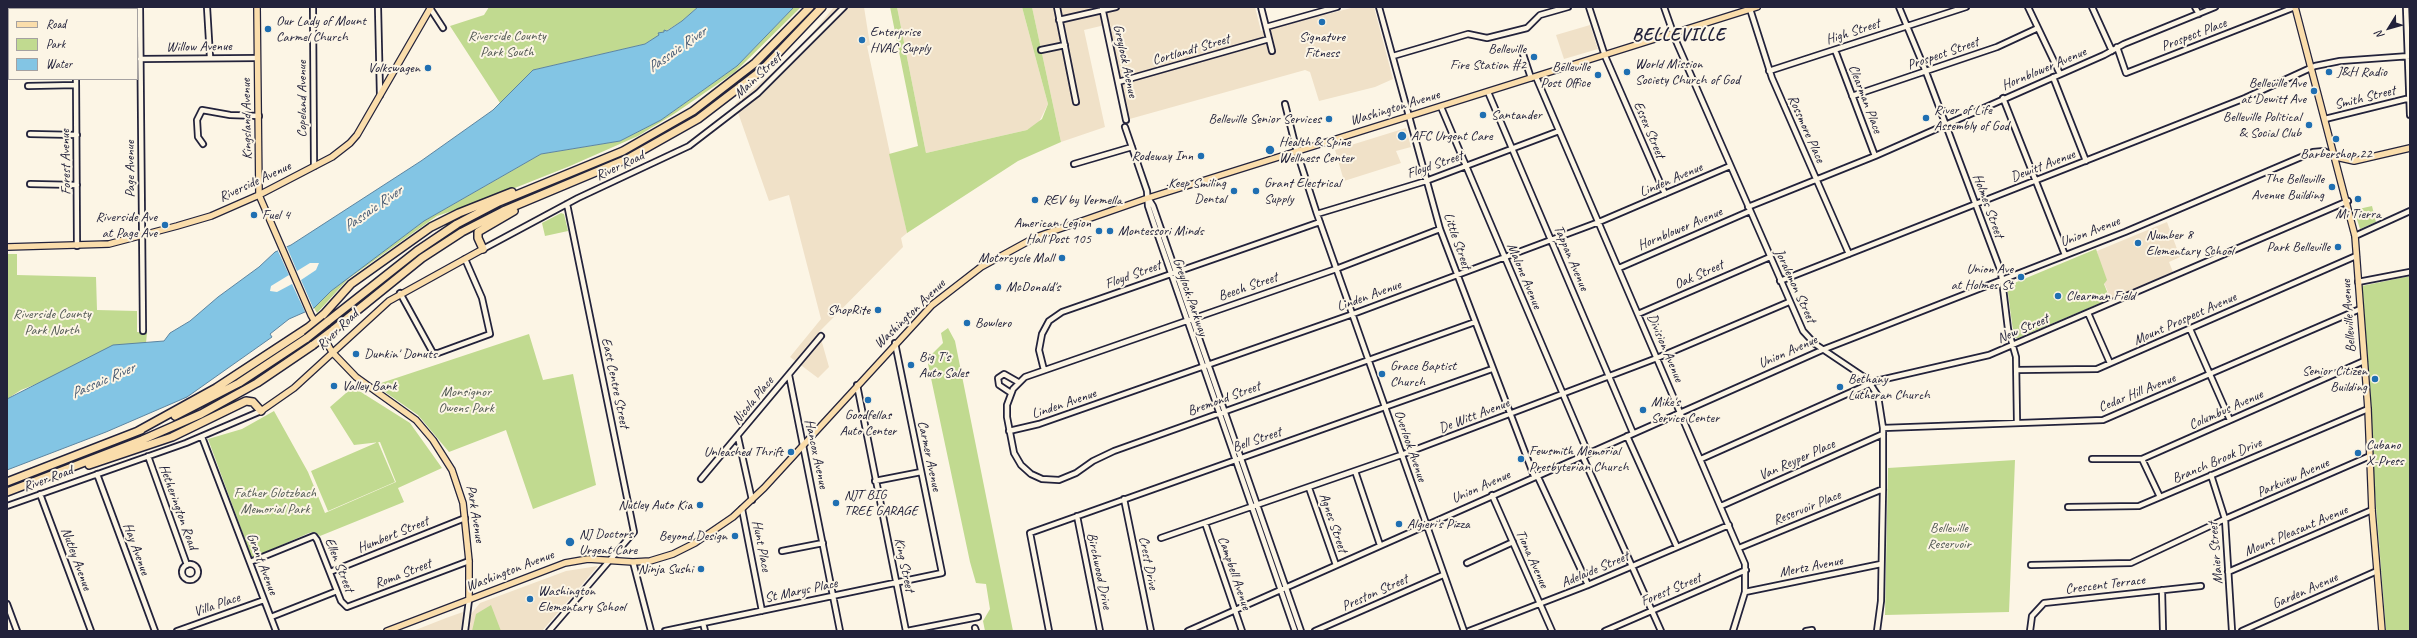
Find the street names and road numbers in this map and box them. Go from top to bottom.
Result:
street label: High Street [1824,15,1882,49]
street label: Prospect Place [2159,15,2229,55]
street label: Greylock Avenue [1109,23,1141,99]
street label: Cortlandt Street [1150,31,1232,69]
street label: Prospect Street [1905,34,1981,74]
street label: Willow Avenue [166,38,232,56]
street label: Hornblower Avenue [1999,44,2089,94]
street label: Main Street [731,50,785,102]
street label: Copeland Avenue [294,61,310,137]
street label: Clearman Place [1844,62,1886,136]
street label: Kingsland Avenue [238,78,256,160]
street label: Smith Street [2333,82,2397,114]
street label: Washington Avenue [1348,86,1442,130]
street label: Rossmore Place [1784,93,1828,165]
street label: Essex Street [1630,99,1668,161]
street label: Forest Avenue [57,129,75,195]
street label: Page Avenue [122,140,138,198]
street label: Dewitt Avenue [2008,146,2078,186]
street label: River Road [593,148,647,184]
street label: Floyd Street [1405,148,1465,182]
street label: Riverside Avenue [216,158,294,206]
street label: Linden Avenue [1637,159,1705,201]
street label: Holmes Street [1969,172,2007,240]
street label: Hornblower Avenue [1635,204,1725,254]
street label: Little Street [1439,210,1475,272]
street label: Union Avenue [2058,213,2122,251]
street label: Tappan Avenue [1550,223,1592,293]
street label: Malone Avenue [1503,241,1545,311]
street label: Joralemon Street [1771,246,1819,326]
street label: Greylock Parkway [1169,256,1211,338]
street label: Floyd Street [1103,257,1163,293]
street label: Oak Street [1672,257,1726,293]
street label: Beech Street [1216,269,1280,305]
street label: Washington Avenue [871,276,949,352]
street label: Linden Avenue [1335,277,1403,315]
street label: Belleville Avenue [2338,279,2360,353]
street label: Mount Prospect Avenue [2131,289,2239,349]
street label: River Road [314,306,362,354]
street label: Division Avenue [1643,311,1687,385]
street label: New Street [1995,311,2051,347]
street label: Union Avenue [1756,332,1820,372]
street label: East Centre Street [597,336,633,430]
street label: Cedar Hill Avenue [2096,370,2178,416]
street label: Nicola Place [728,373,778,429]
street label: Bremond Street [1185,378,1263,420]
street label: Linden Avenue [1030,385,1098,423]
street label: Columbus Avenue [2186,386,2266,434]
street label: De Witt Avenue [1436,395,1512,437]
street label: Overlook Avenue [1390,408,1430,484]
street label: Hancox Avenue [800,418,832,490]
street label: Carmer Avenue [913,419,945,493]
street label: Bell Street [1230,424,1284,456]
street label: Branch Brook Drive [2170,435,2264,487]
street label: Van Reyper Place [1756,436,1838,484]
street label: Parkview Avenue [2255,455,2331,501]
street label: River Road [21,462,75,496]
street label: Hetherington Road [155,462,201,552]
street label: Union Avenue [1449,467,1513,507]
street label: Park Avenue [462,484,488,544]
street label: Reservoir Place [1771,487,1843,529]
street label: Agnes Street [1315,491,1351,555]
street label: Mount Pleasant Avenue [2242,502,2350,560]
street label: Humbert Street [355,513,431,557]
street label: Hunt Place [748,519,774,573]
street label: Hay Avenue [119,521,153,577]
street label: Maier Street [2205,521,2227,585]
street label: Nutley Avenue [57,525,95,593]
street label: Tiona Avenue [1512,527,1552,591]
street label: Grant Avenue [243,531,281,597]
street label: Birchwood Drive [1083,531,1115,611]
street label: Campbell Avenue [1214,534,1254,612]
street label: Ellen Street [321,535,357,595]
street label: Crest Drive [1135,535,1161,591]
street label: King Street [890,536,918,594]
street label: Washington Avenue [464,547,556,595]
street label: Adelaide Street [1559,548,1631,592]
street label: Mertz Avenue [1778,553,1844,581]
street label: Roma Street [372,555,434,593]
street label: Garden Avenue [2270,569,2340,613]
street label: Forest Street [1638,570,1704,610]
street label: Preston Street [1339,571,1411,615]
street label: Crescent Terrace [2064,572,2146,598]
street label: St Marys Place [763,575,839,607]
street label: Villa Place [192,589,242,621]

